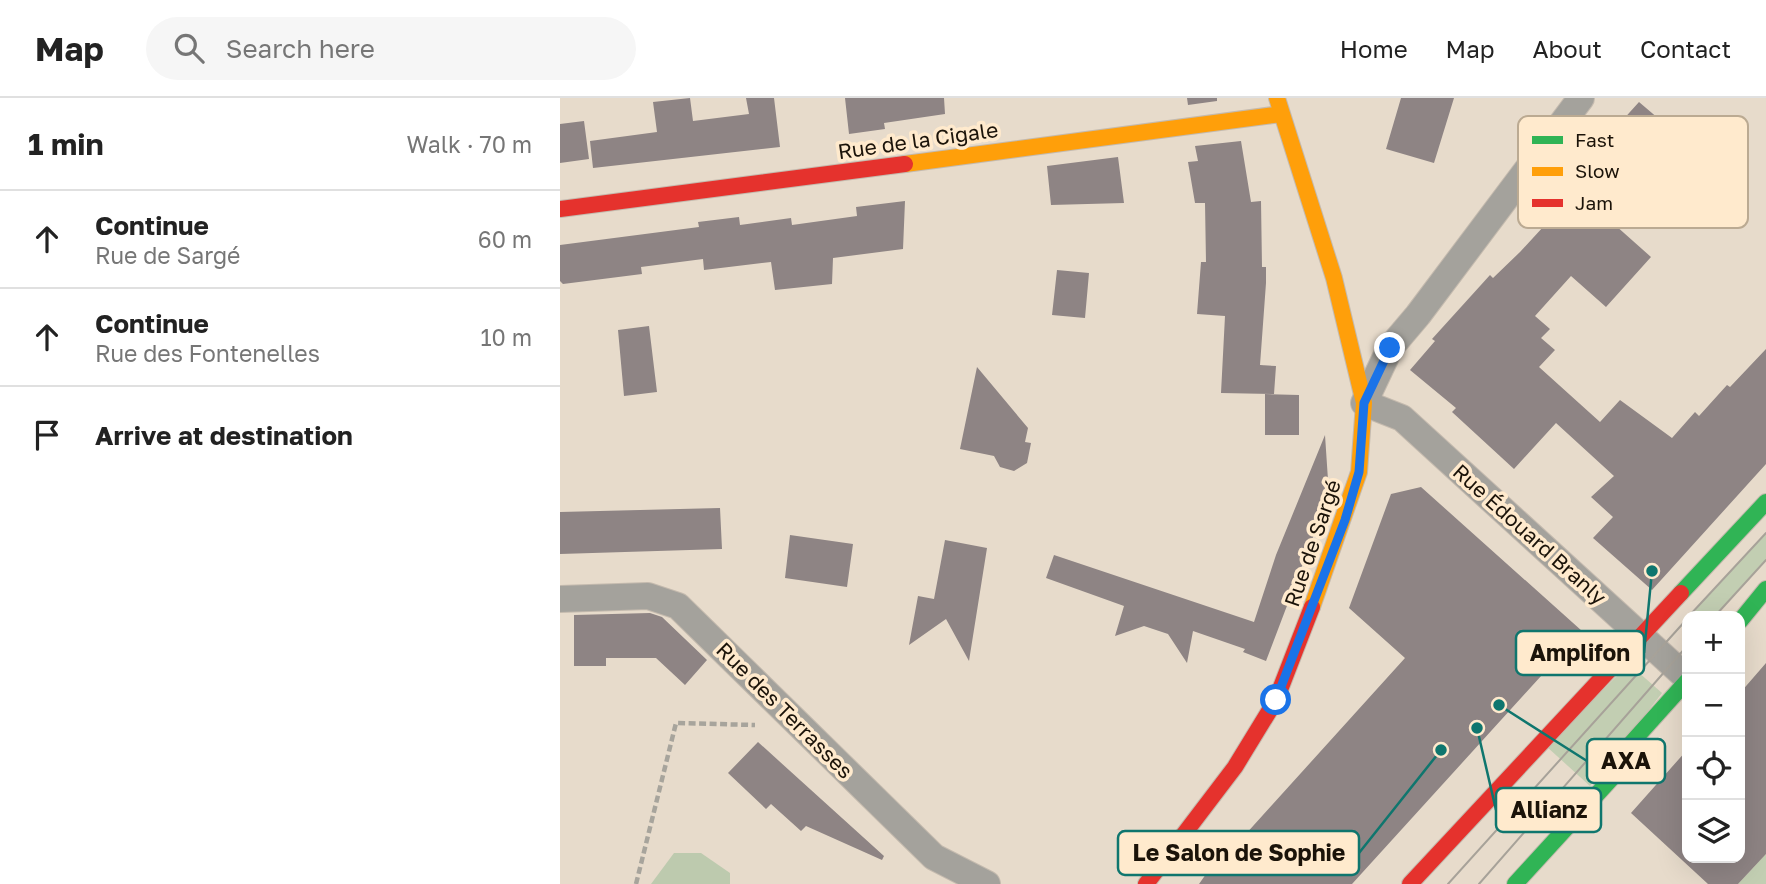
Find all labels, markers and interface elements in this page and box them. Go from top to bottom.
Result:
search box [146,17,636,80]
text: Map [35,29,104,68]
icon: search [170,29,208,67]
text: Search here [226,33,375,64]
text: Home [1340,34,1408,63]
text: Map [1446,34,1495,63]
text: About [1533,34,1602,63]
text: Contact [1640,34,1731,63]
street label: Rue de la Cigale [836,116,1000,164]
legend [1518,116,1748,228]
text: 1 min [28,126,104,162]
text: Fast [1575,128,1614,151]
text: Walk · 70 m [407,130,532,158]
text: Slow [1575,159,1620,182]
text: Jam [1575,191,1613,214]
text: Continue [95,210,209,241]
icon: ahead [28,220,66,258]
text: 60 m [478,225,532,253]
text: Rue de Sargé [95,241,240,269]
text: Continue [95,308,209,339]
icon: ahead [28,318,66,356]
text: 10 m [480,323,532,351]
route end [1374,332,1405,363]
text: Rue des Fontenelles [95,339,320,367]
icon: arrive [28,416,66,454]
text: Arrive at destination [95,420,353,451]
street label: Rue Édouard Branly [1448,458,1612,610]
street label: Rue de Sargé [1278,476,1346,610]
map controls [1682,611,1745,863]
button: + [1682,611,1745,674]
callout: Amplifon [1516,631,1644,675]
street label: Rue des Terrasses [711,636,859,784]
text: Amplifon [1530,638,1630,666]
button: − [1682,674,1745,737]
route start [1260,684,1291,715]
button: locate [1682,737,1745,800]
callout: AXA [1587,739,1665,783]
text: AXA [1601,746,1652,774]
callout: Allianz [1496,788,1601,832]
text: Allianz [1511,795,1588,823]
button: layers [1682,800,1745,863]
callout: Le Salon de Sophie [1118,831,1359,875]
text: Le Salon de Sophie [1133,838,1345,866]

